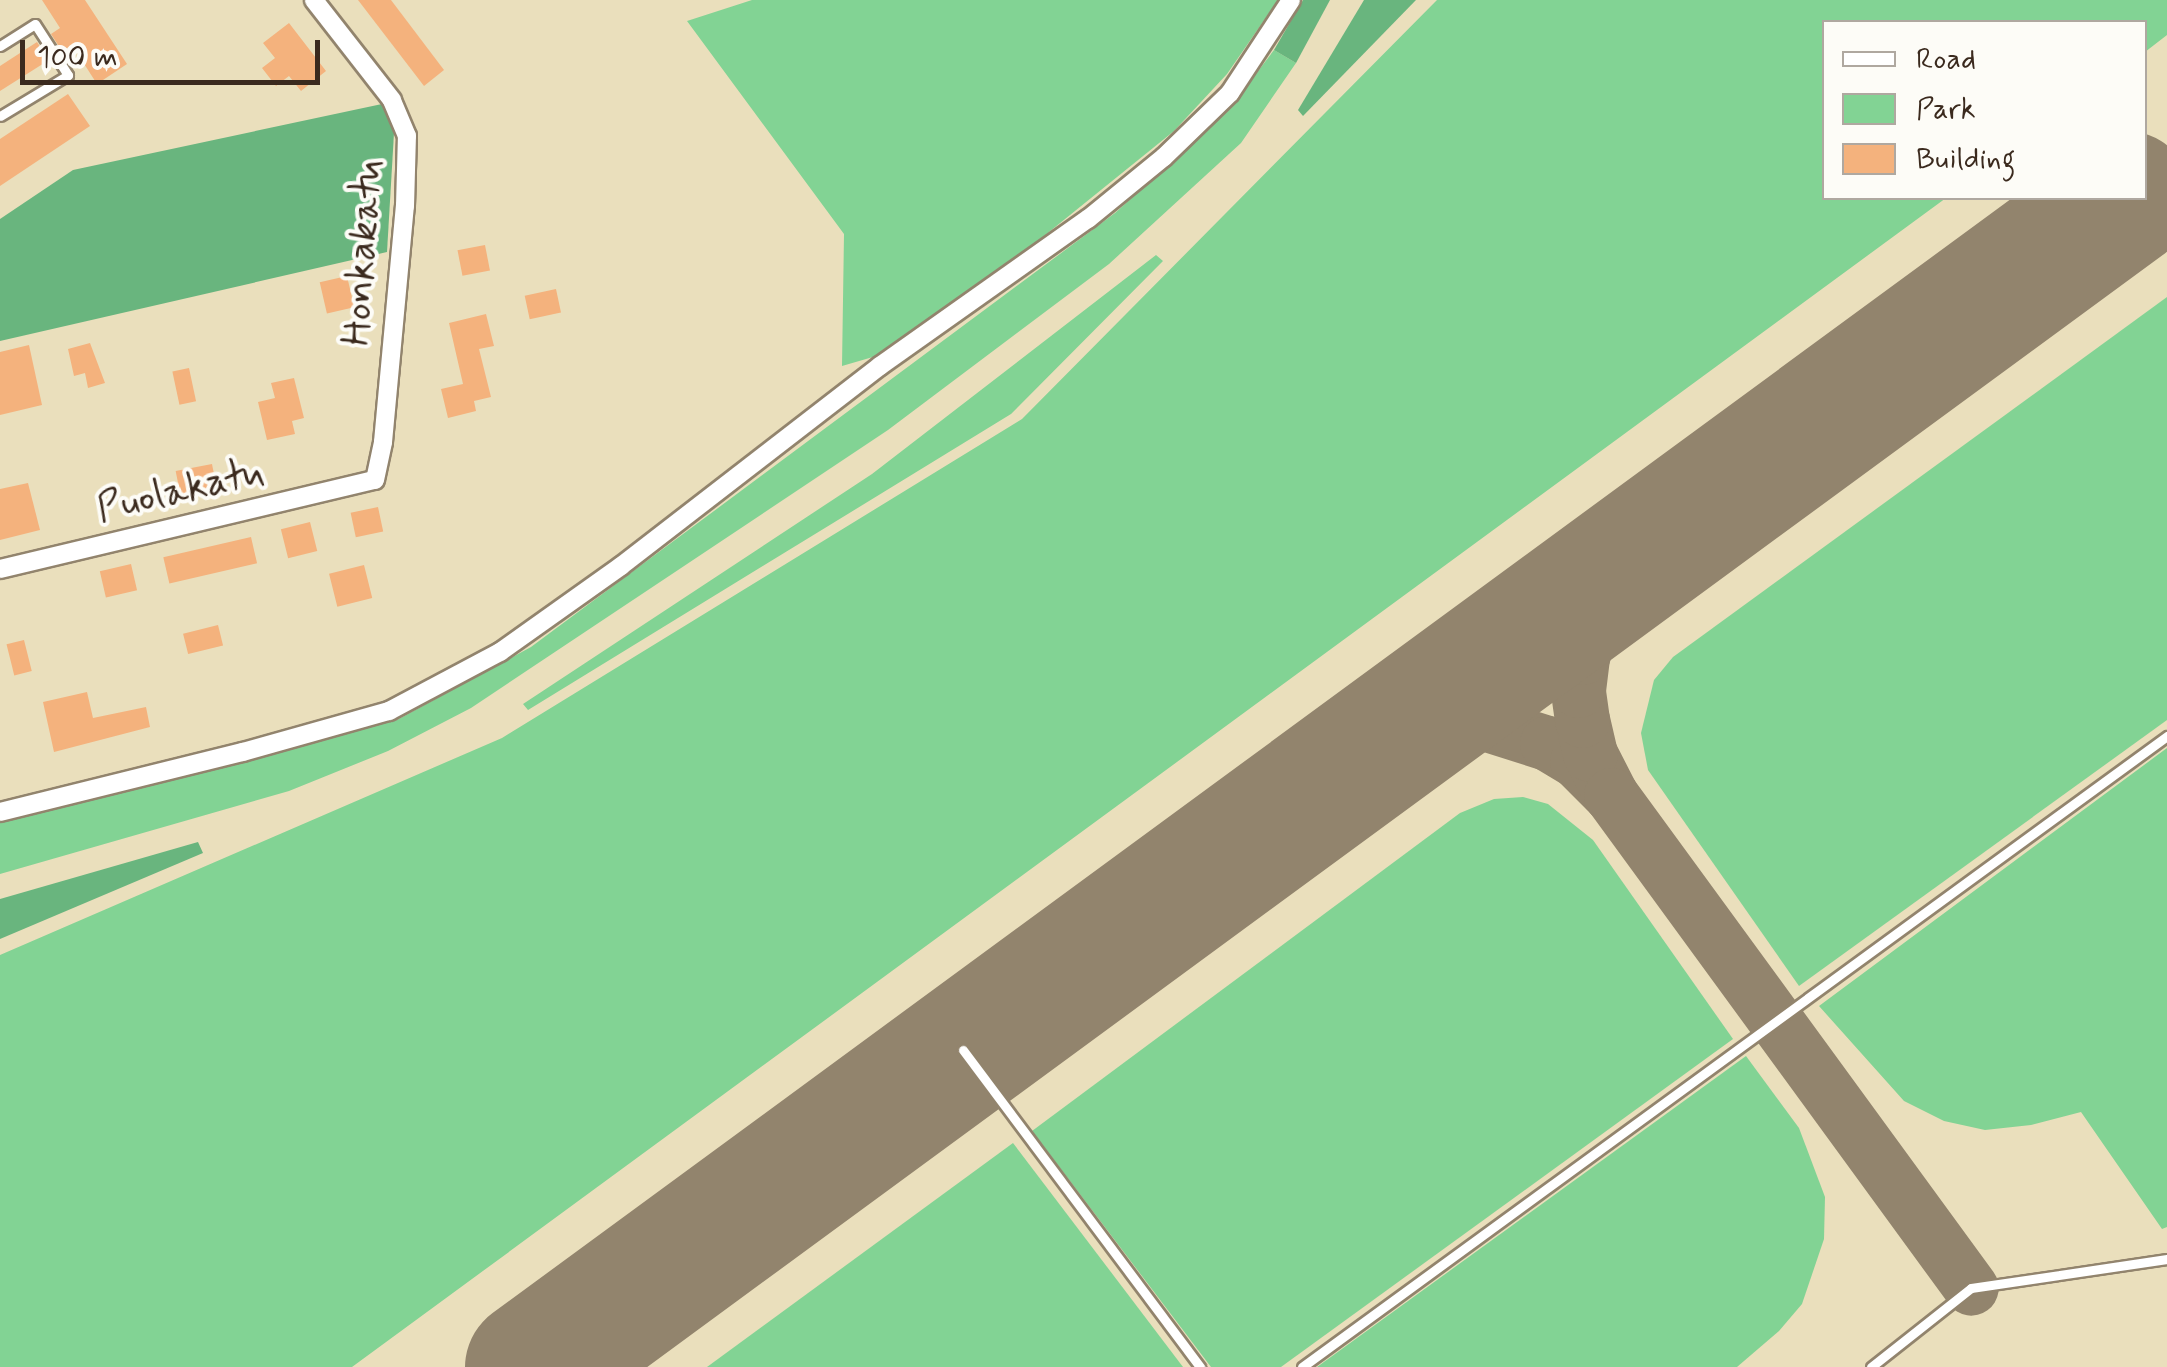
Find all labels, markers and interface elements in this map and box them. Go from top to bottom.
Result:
scale bar [25,20,325,82]
legend [1822,20,2147,200]
text: 100 m [37,38,118,77]
text: Road [1916,40,1976,79]
text: Park [1916,90,1976,129]
text: Building [1916,140,2015,179]
street label: Honkakatu [333,158,393,348]
street label: Puolakatu [92,449,268,533]

